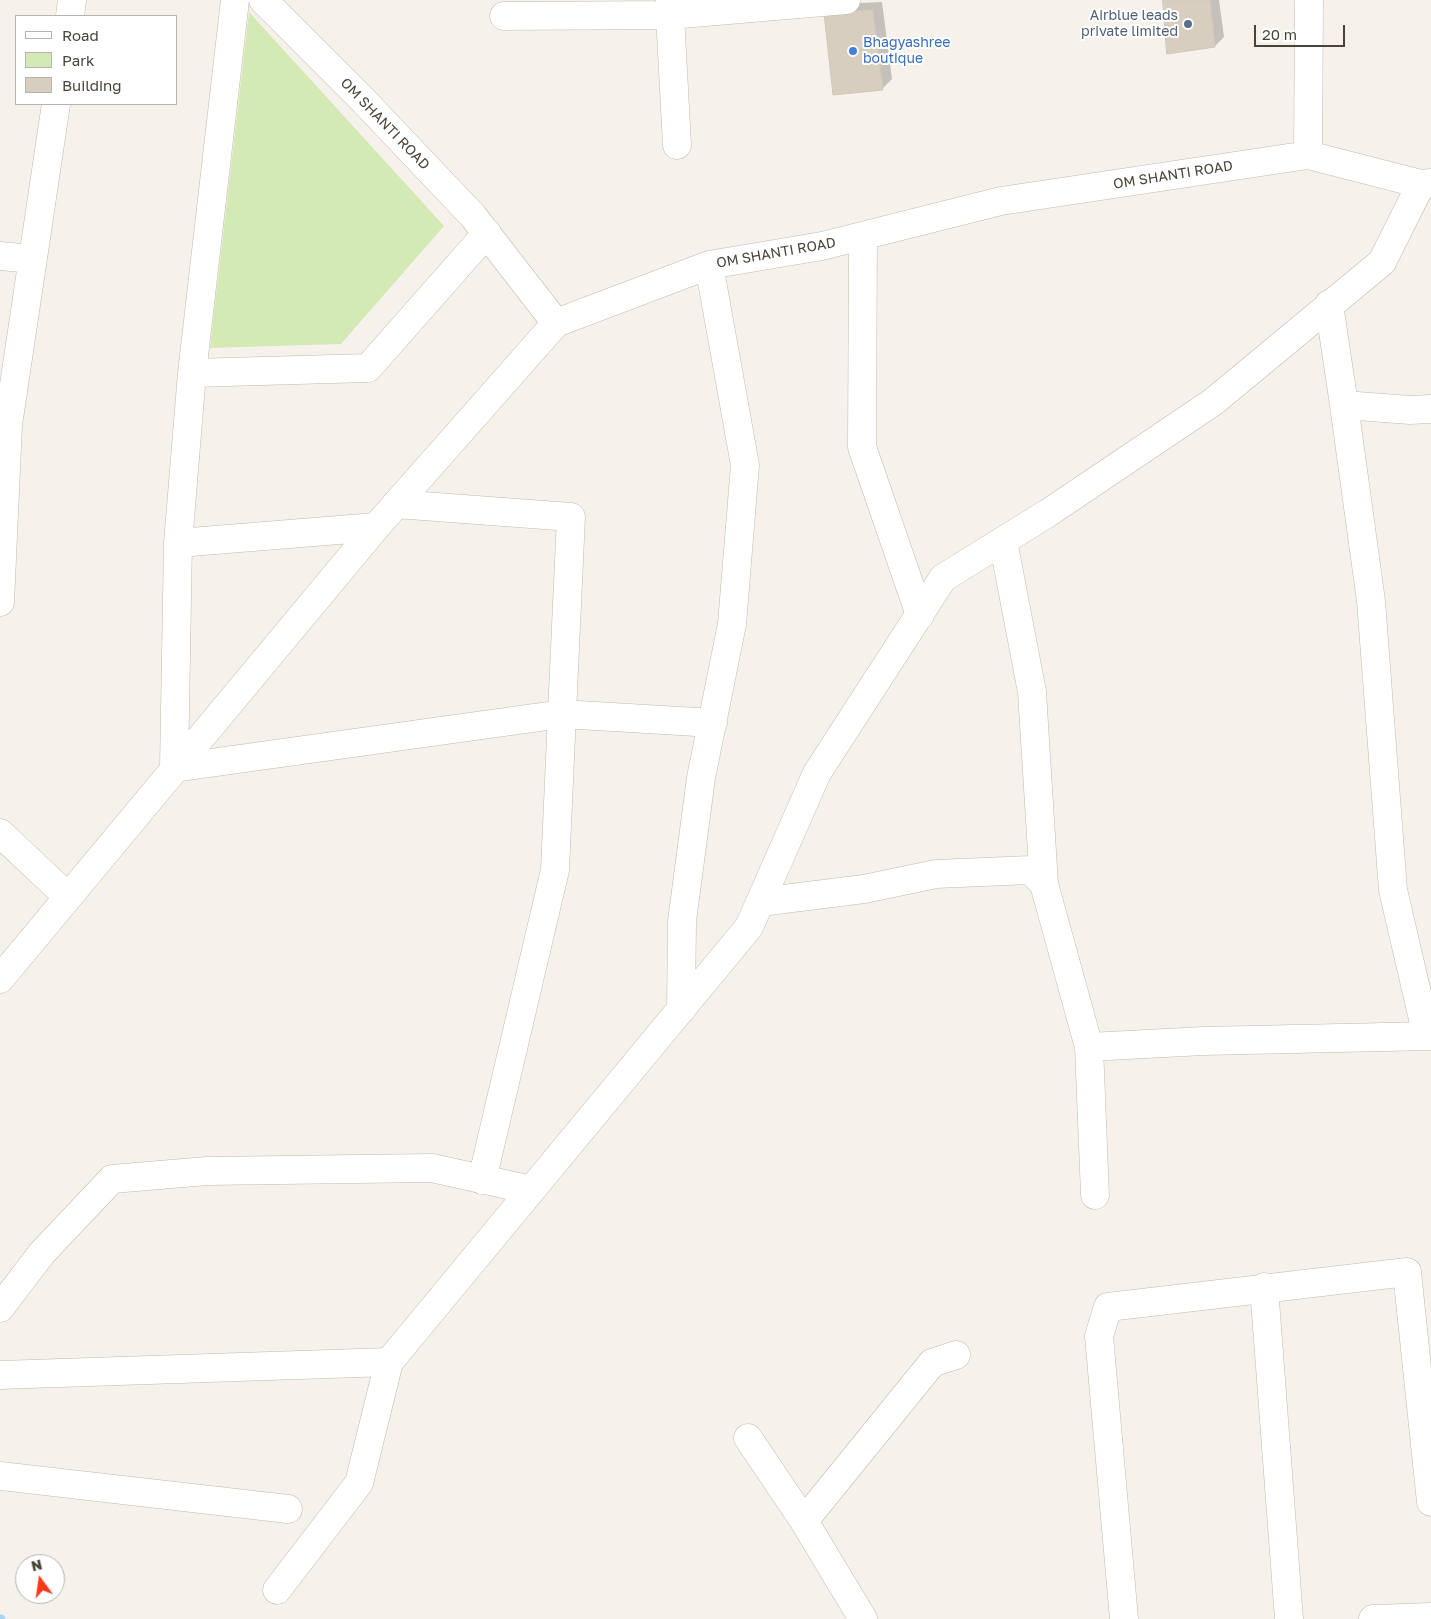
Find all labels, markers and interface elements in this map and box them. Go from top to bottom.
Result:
place label: Airblue leads private limited [1081,8,1178,40]
legend [15,15,178,105]
scale bar [1256,15,1347,47]
marker: Airblue leads private limited [1182,18,1194,30]
text: 20 m [1262,25,1297,43]
text: Road [62,26,99,44]
place label: Bhagyashree boutique [863,35,950,68]
marker: Bhagyashree boutique [847,45,859,57]
text: Park [62,51,94,69]
street label: OM SHANTI ROAD [337,75,433,173]
text: Building [62,76,122,94]
street label: OM SHANTI ROAD [1112,157,1234,193]
street label: OM SHANTI ROAD [715,234,837,272]
north arrow [15,1554,65,1604]
text: N [29,1555,44,1574]

